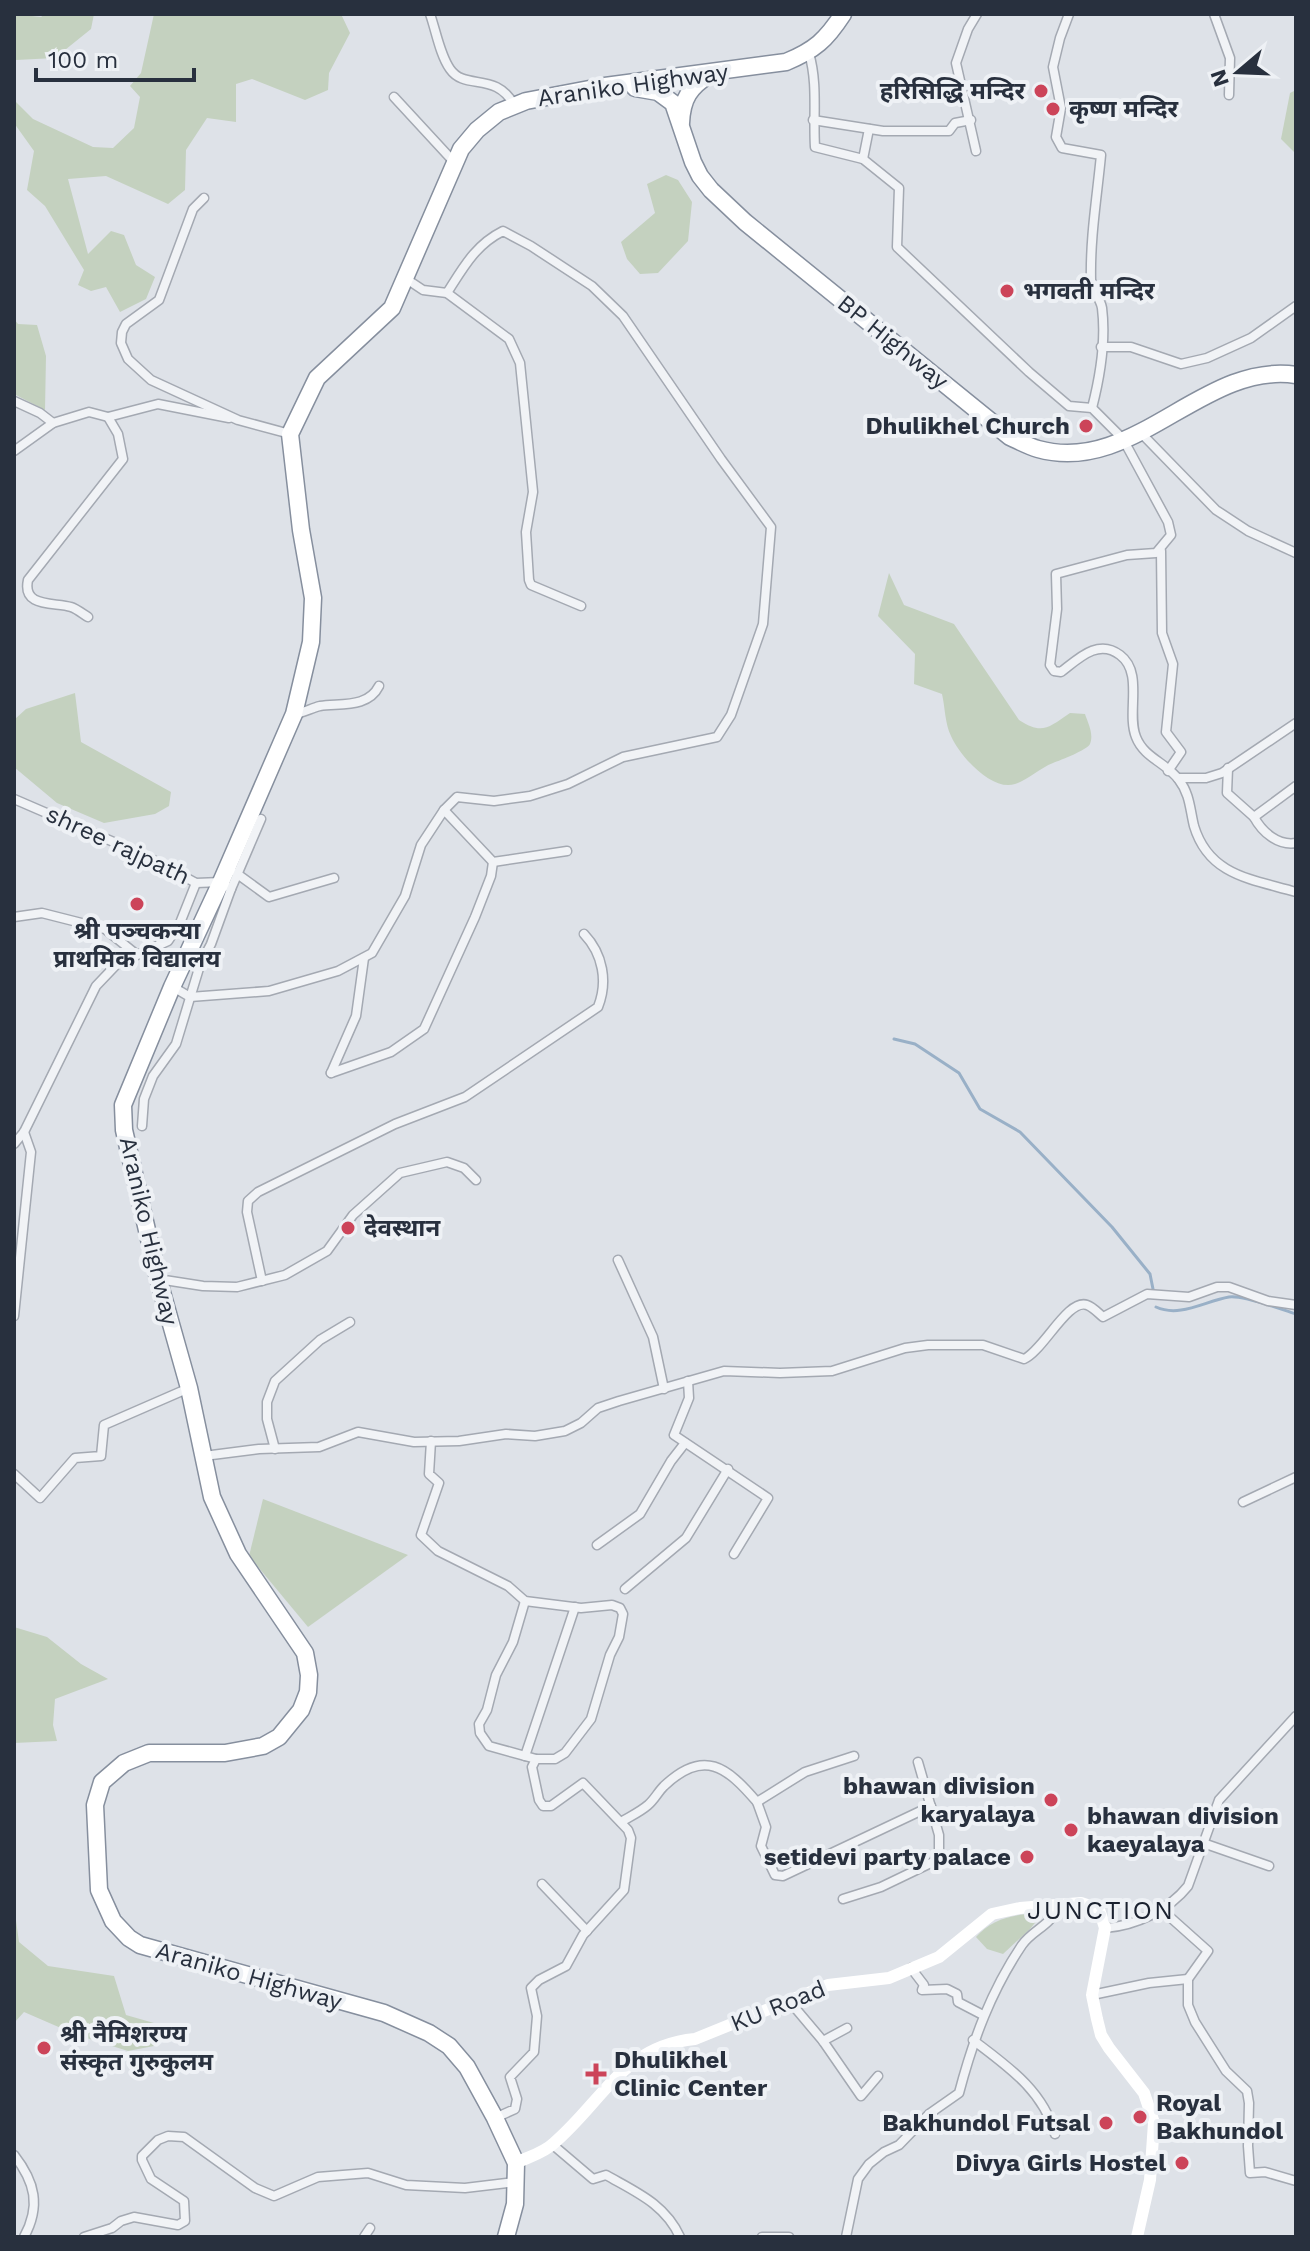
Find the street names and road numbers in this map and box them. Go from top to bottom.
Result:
street label: Araniko Highway [536,58,731,112]
street label: BP Highway [832,289,955,396]
street label: shree rajpath [42,799,194,891]
street label: Araniko Highway [114,1134,184,1328]
street label: Araniko Highway [153,1936,346,2016]
street label: KU Road [727,1974,829,2038]

